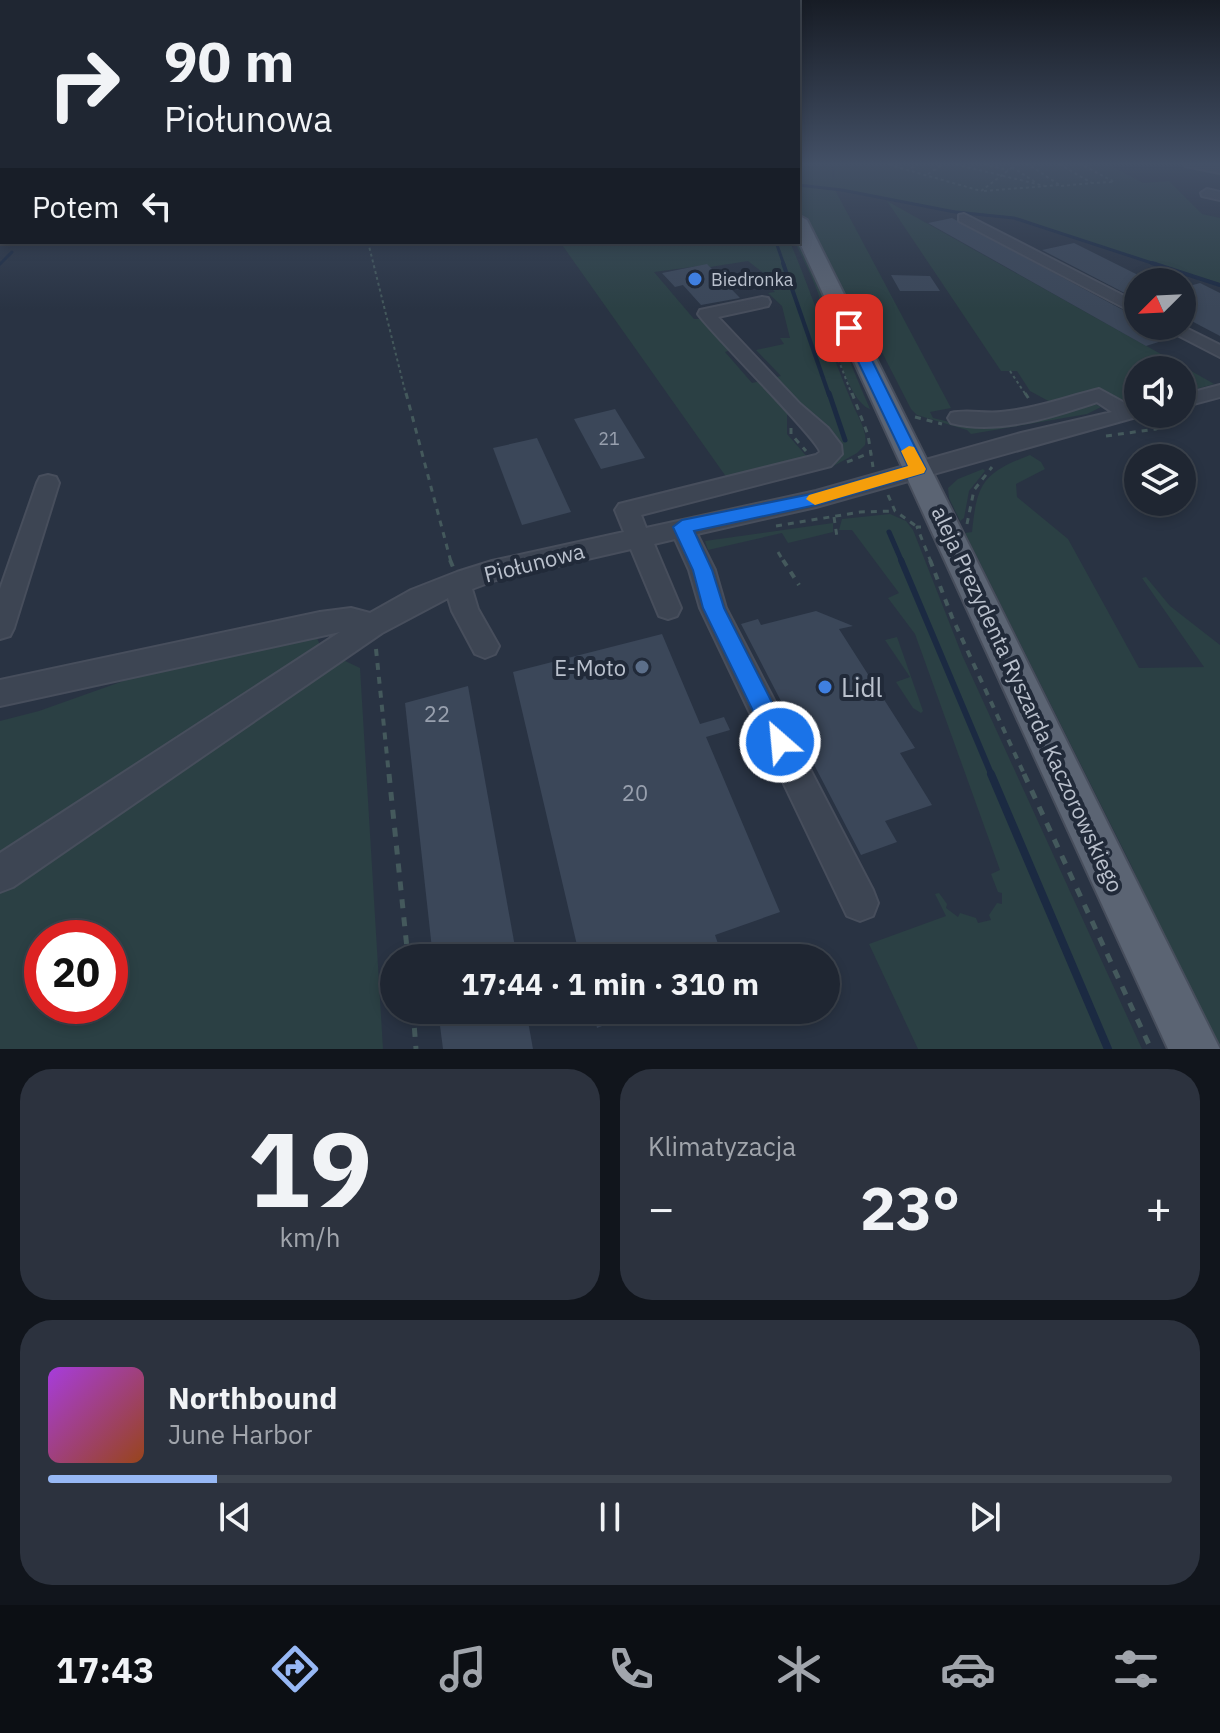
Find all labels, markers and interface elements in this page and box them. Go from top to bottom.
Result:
text: 90 m [164,25,294,97]
icon: right [32,32,136,136]
text: Piołunowa [164,95,332,142]
icon: left [135,184,179,228]
text: Potem [32,187,119,226]
place label: Biedronka [711,268,794,291]
north arrow [1124,268,1196,340]
map controls [1124,268,1196,516]
marker: Biedronka [686,270,704,288]
pin [815,294,883,362]
icon: arrive [827,306,871,350]
button: sound [1124,356,1196,428]
house number: 21 [598,427,620,450]
button: layers [1124,444,1196,516]
street label: aleja Prezydenta Ryszarda Kaczorowskiego [926,501,1130,897]
street label: Piołunowa [481,535,588,589]
place label: E-Moto [554,653,626,682]
marker: E-Moto [633,658,651,676]
place label: Lidl [841,670,883,704]
marker: Lidl [816,678,834,696]
house number: 22 [424,699,450,728]
position arrow [738,700,822,784]
house number: 20 [622,778,648,807]
speed limit sign: 20 [24,920,128,1024]
text: 17:44 · 1 min · 310 m [461,964,759,1003]
text: 19 [248,1100,372,1236]
text: Klimatyzacja [648,1129,796,1163]
text: 23° [860,1168,960,1247]
text: − [648,1179,674,1236]
text: + [1146,1179,1172,1236]
text: km/h [279,1220,341,1254]
text: Northbound [168,1378,337,1417]
text: June Harbor [168,1417,312,1451]
icon: previous [213,1495,257,1539]
icon: pause [588,1495,632,1539]
icon: next [963,1495,1007,1539]
icon: directions [267,1641,323,1697]
icon: music [435,1641,491,1697]
icon: phone [603,1641,659,1697]
icon: climate [771,1641,827,1697]
icon: car [940,1641,996,1697]
icon: filters [1108,1641,1164,1697]
text: 17:43 [56,1646,154,1693]

